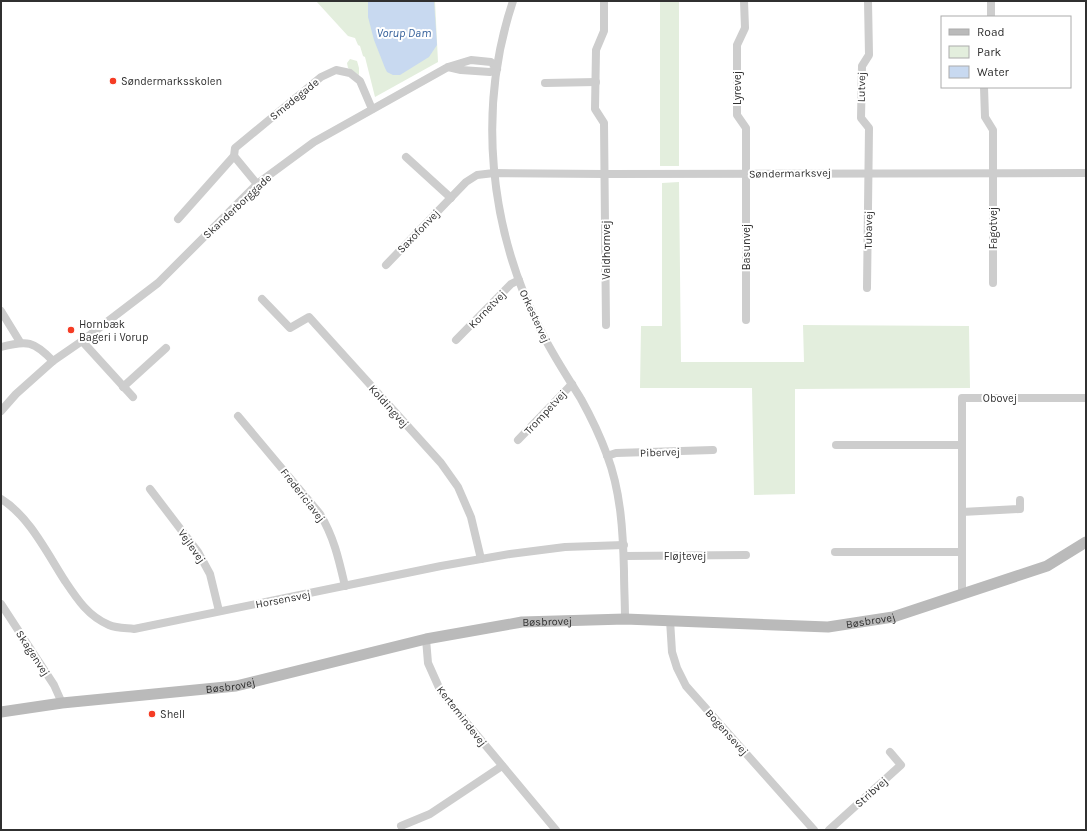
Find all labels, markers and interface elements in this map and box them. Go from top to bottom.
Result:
legend [941,16,1071,88]
text: Road [977,25,1005,39]
water label: Vorup Dam [377,26,431,40]
text: Park [977,45,1002,59]
text: Water [977,65,1010,79]
street label: Lyrevej [731,71,744,105]
street label: Lutvej [855,72,868,102]
place label: Søndermarksskolen [121,75,222,88]
street label: Smedegade [267,75,322,123]
marker: Søndermarksskolen [108,76,118,86]
street label: Søndermarksvej [749,166,831,181]
street label: Skanderborggade [200,171,274,241]
street label: Saxofonvej [394,207,442,256]
street label: Fagotvej [987,207,1000,249]
street label: Tubavej [862,211,875,249]
street label: Valdhornvej [600,220,613,280]
street label: Basunvej [740,224,753,270]
street label: Kornetvej [466,288,509,331]
street label: Orkestervej [517,288,553,345]
place label: Hornbæk Bageri i Vorup [79,318,148,344]
marker: Hornbæk Bageri i Vorup [66,325,76,335]
street label: Koldingvej [366,382,411,430]
street label: Trompetvej [522,387,569,437]
street label: Obovej [983,392,1017,405]
street label: Pibervej [640,445,680,460]
street label: Fredericiavej [278,466,328,525]
street label: Vejlevej [175,527,208,566]
street label: Fløjtevej [664,550,706,563]
street label: Horsensvej [254,588,312,611]
street label: Bøsbrovej [845,611,897,631]
street label: Bøsbrovej [522,615,572,629]
street label: Skagenvej [13,628,52,679]
street label: Bøsbrovej [205,676,257,696]
street label: Kertemindevej [434,684,489,749]
street label: Bogensevej [703,707,751,758]
place label: Shell [160,708,185,721]
marker: Shell [147,709,157,719]
street label: Stribvej [852,774,890,810]

